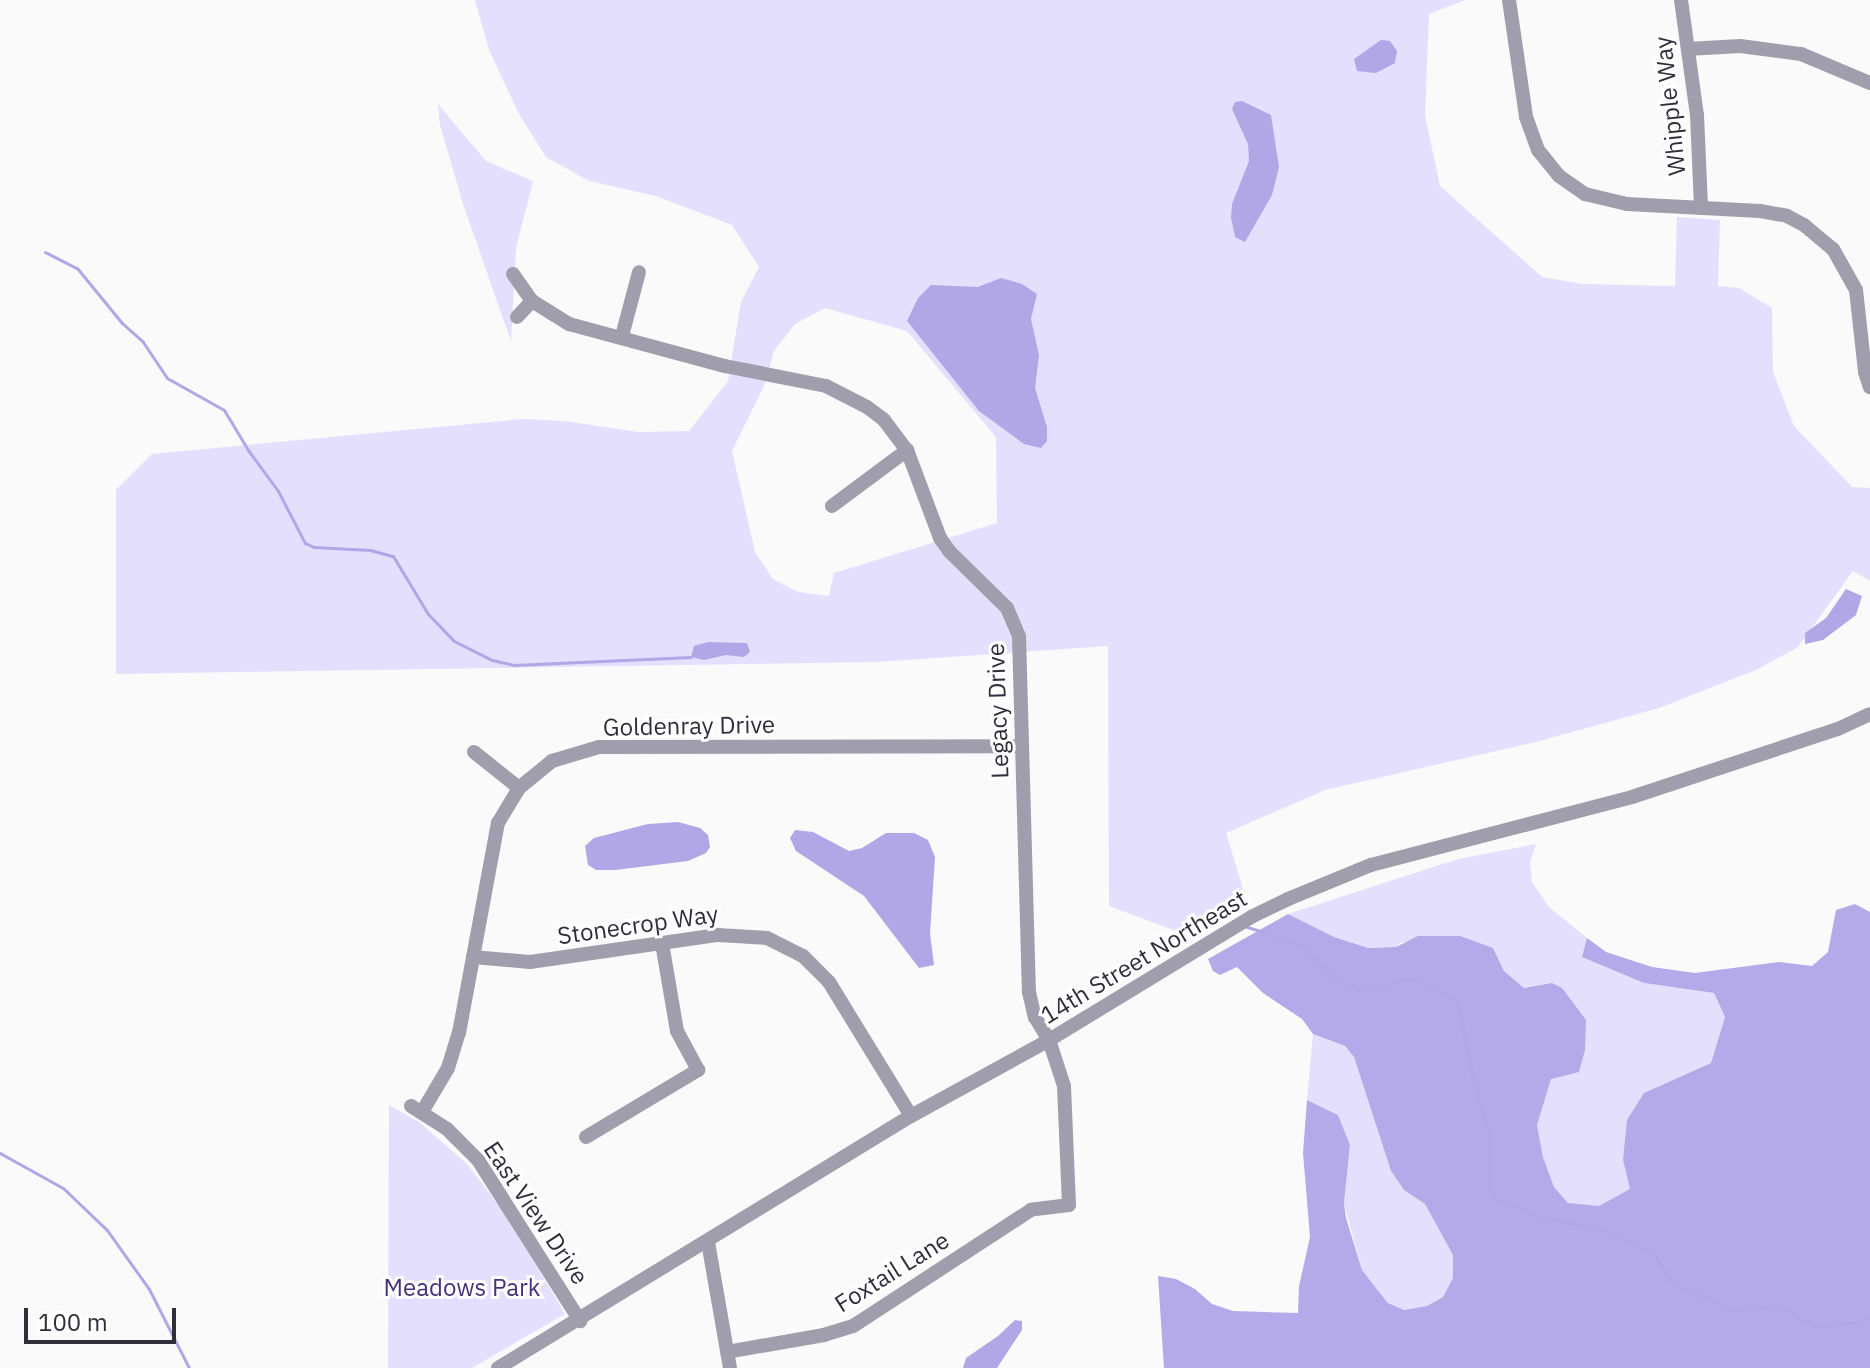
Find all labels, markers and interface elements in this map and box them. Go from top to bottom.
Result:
street label: Whipple Way [1648,35,1692,177]
street label: Legacy Drive [981,643,1015,779]
street label: Goldenray Drive [603,710,775,742]
street label: 14th Street Northeast [1036,884,1252,1030]
street label: Stonecrop Way [556,899,720,951]
street label: East View Drive [478,1136,594,1290]
street label: Foxtail Lane [830,1226,954,1318]
park label: Meadows Park [383,1274,541,1302]
scale bar [28,1292,180,1342]
text: 100 m [38,1306,108,1338]

